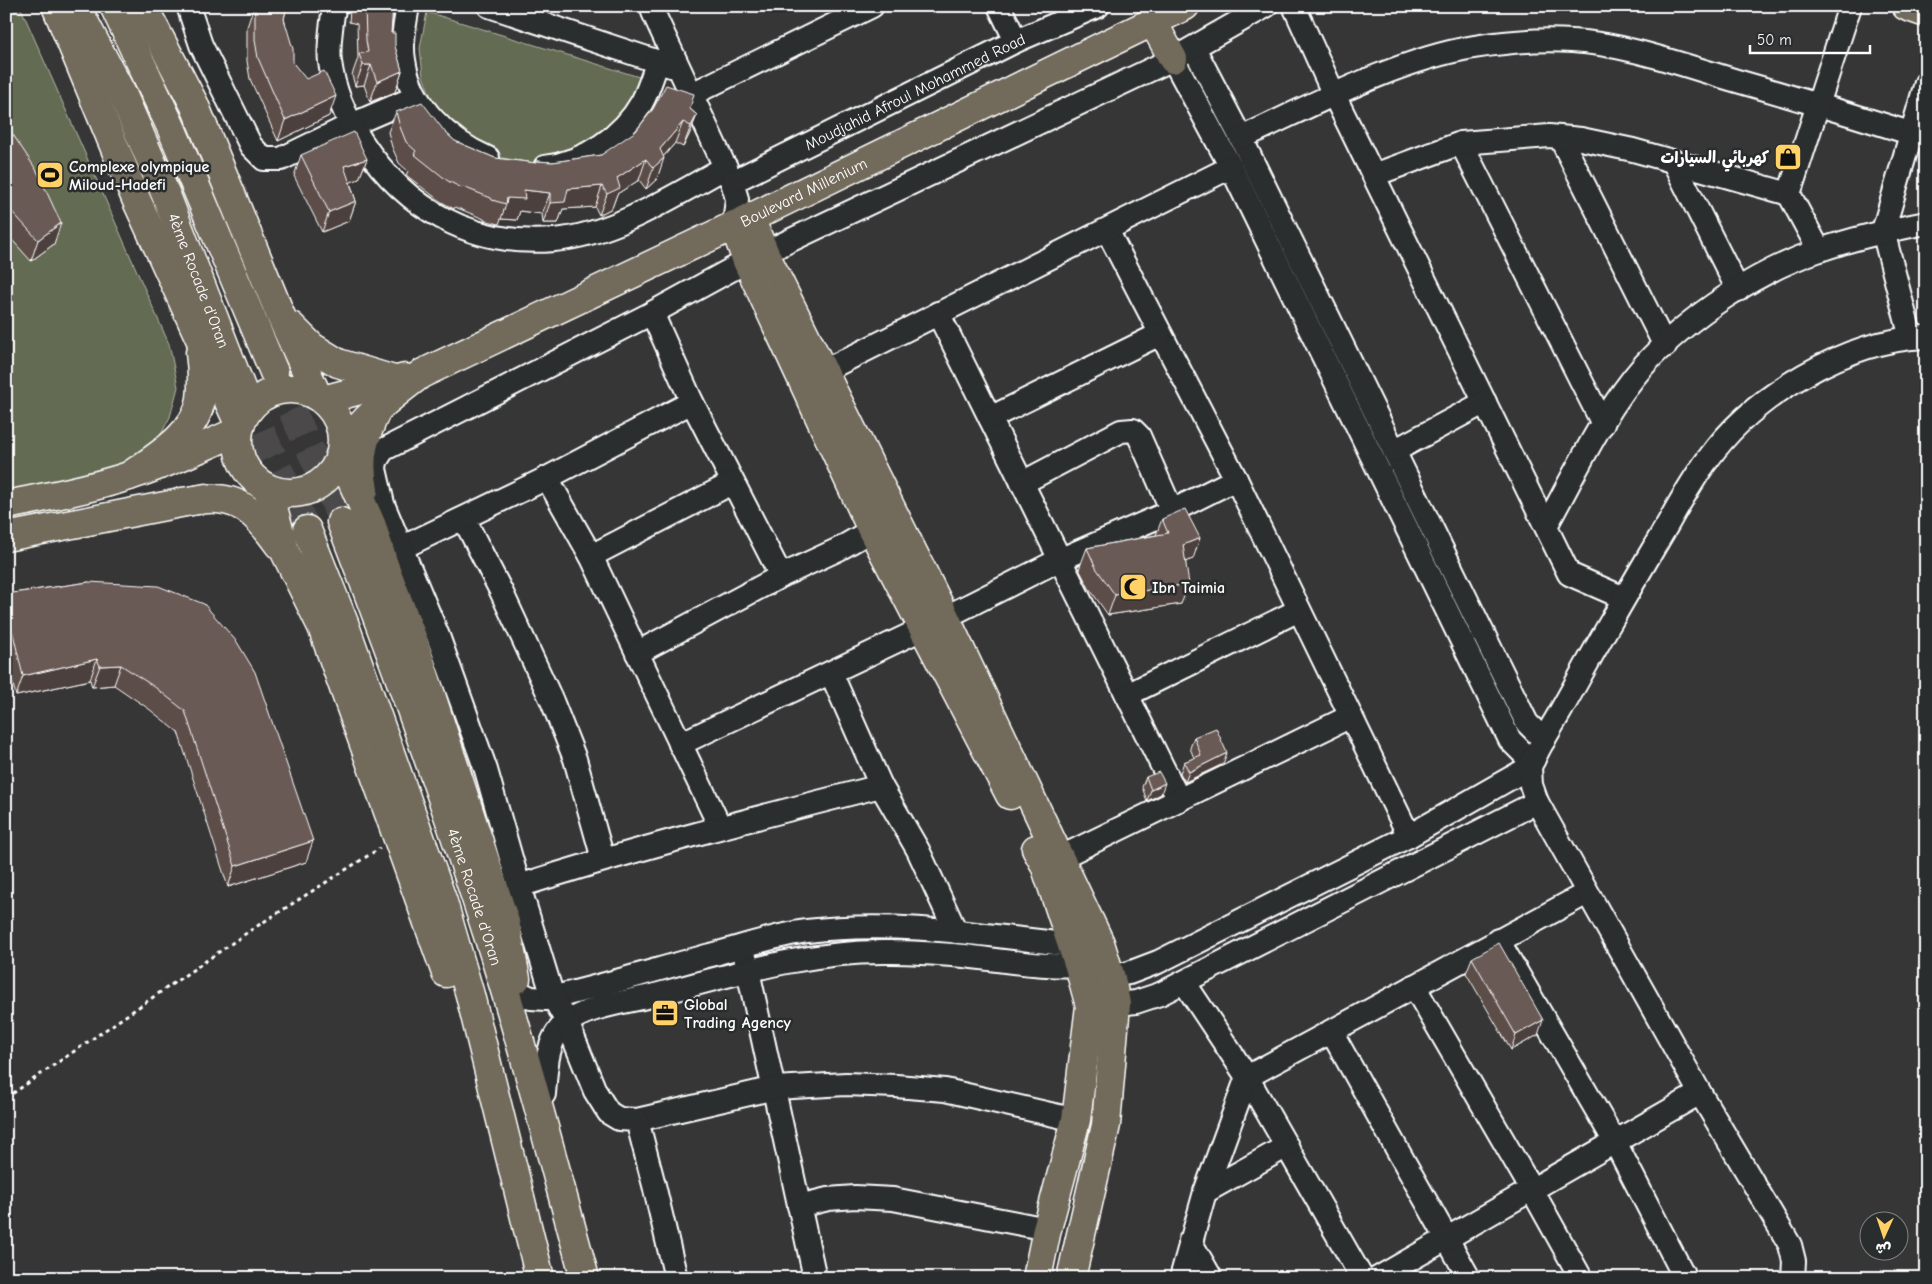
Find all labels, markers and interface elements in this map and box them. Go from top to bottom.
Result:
scale bar [1750,22,1870,54]
street label: Moudjahid Afroul Mohammed Road [802,30,1028,154]
text: 50 m [1757,31,1792,49]
shop icon: كهربائي السيارات [1773,142,1803,172]
place label: كهربائي السيارات [1661,149,1769,172]
street label: Boulevard Millenium [738,154,870,231]
place label: Complexe olympique Miloud-Hadefi [69,158,209,194]
sports icon: Complexe olympique Miloud-Hadefi [35,160,65,190]
street label: 4ème Rocade d'Oran [164,211,233,351]
mosque icon: Ibn Taimia [1118,572,1148,602]
place label: Ibn Taimia [1152,579,1225,597]
street label: 4ème Rocade d'Oran [443,826,505,968]
place label: Global Trading Agency [684,996,792,1032]
office icon: Global Trading Agency [650,998,680,1028]
north arrow [1860,1212,1910,1262]
text: ش [1875,1240,1891,1257]

